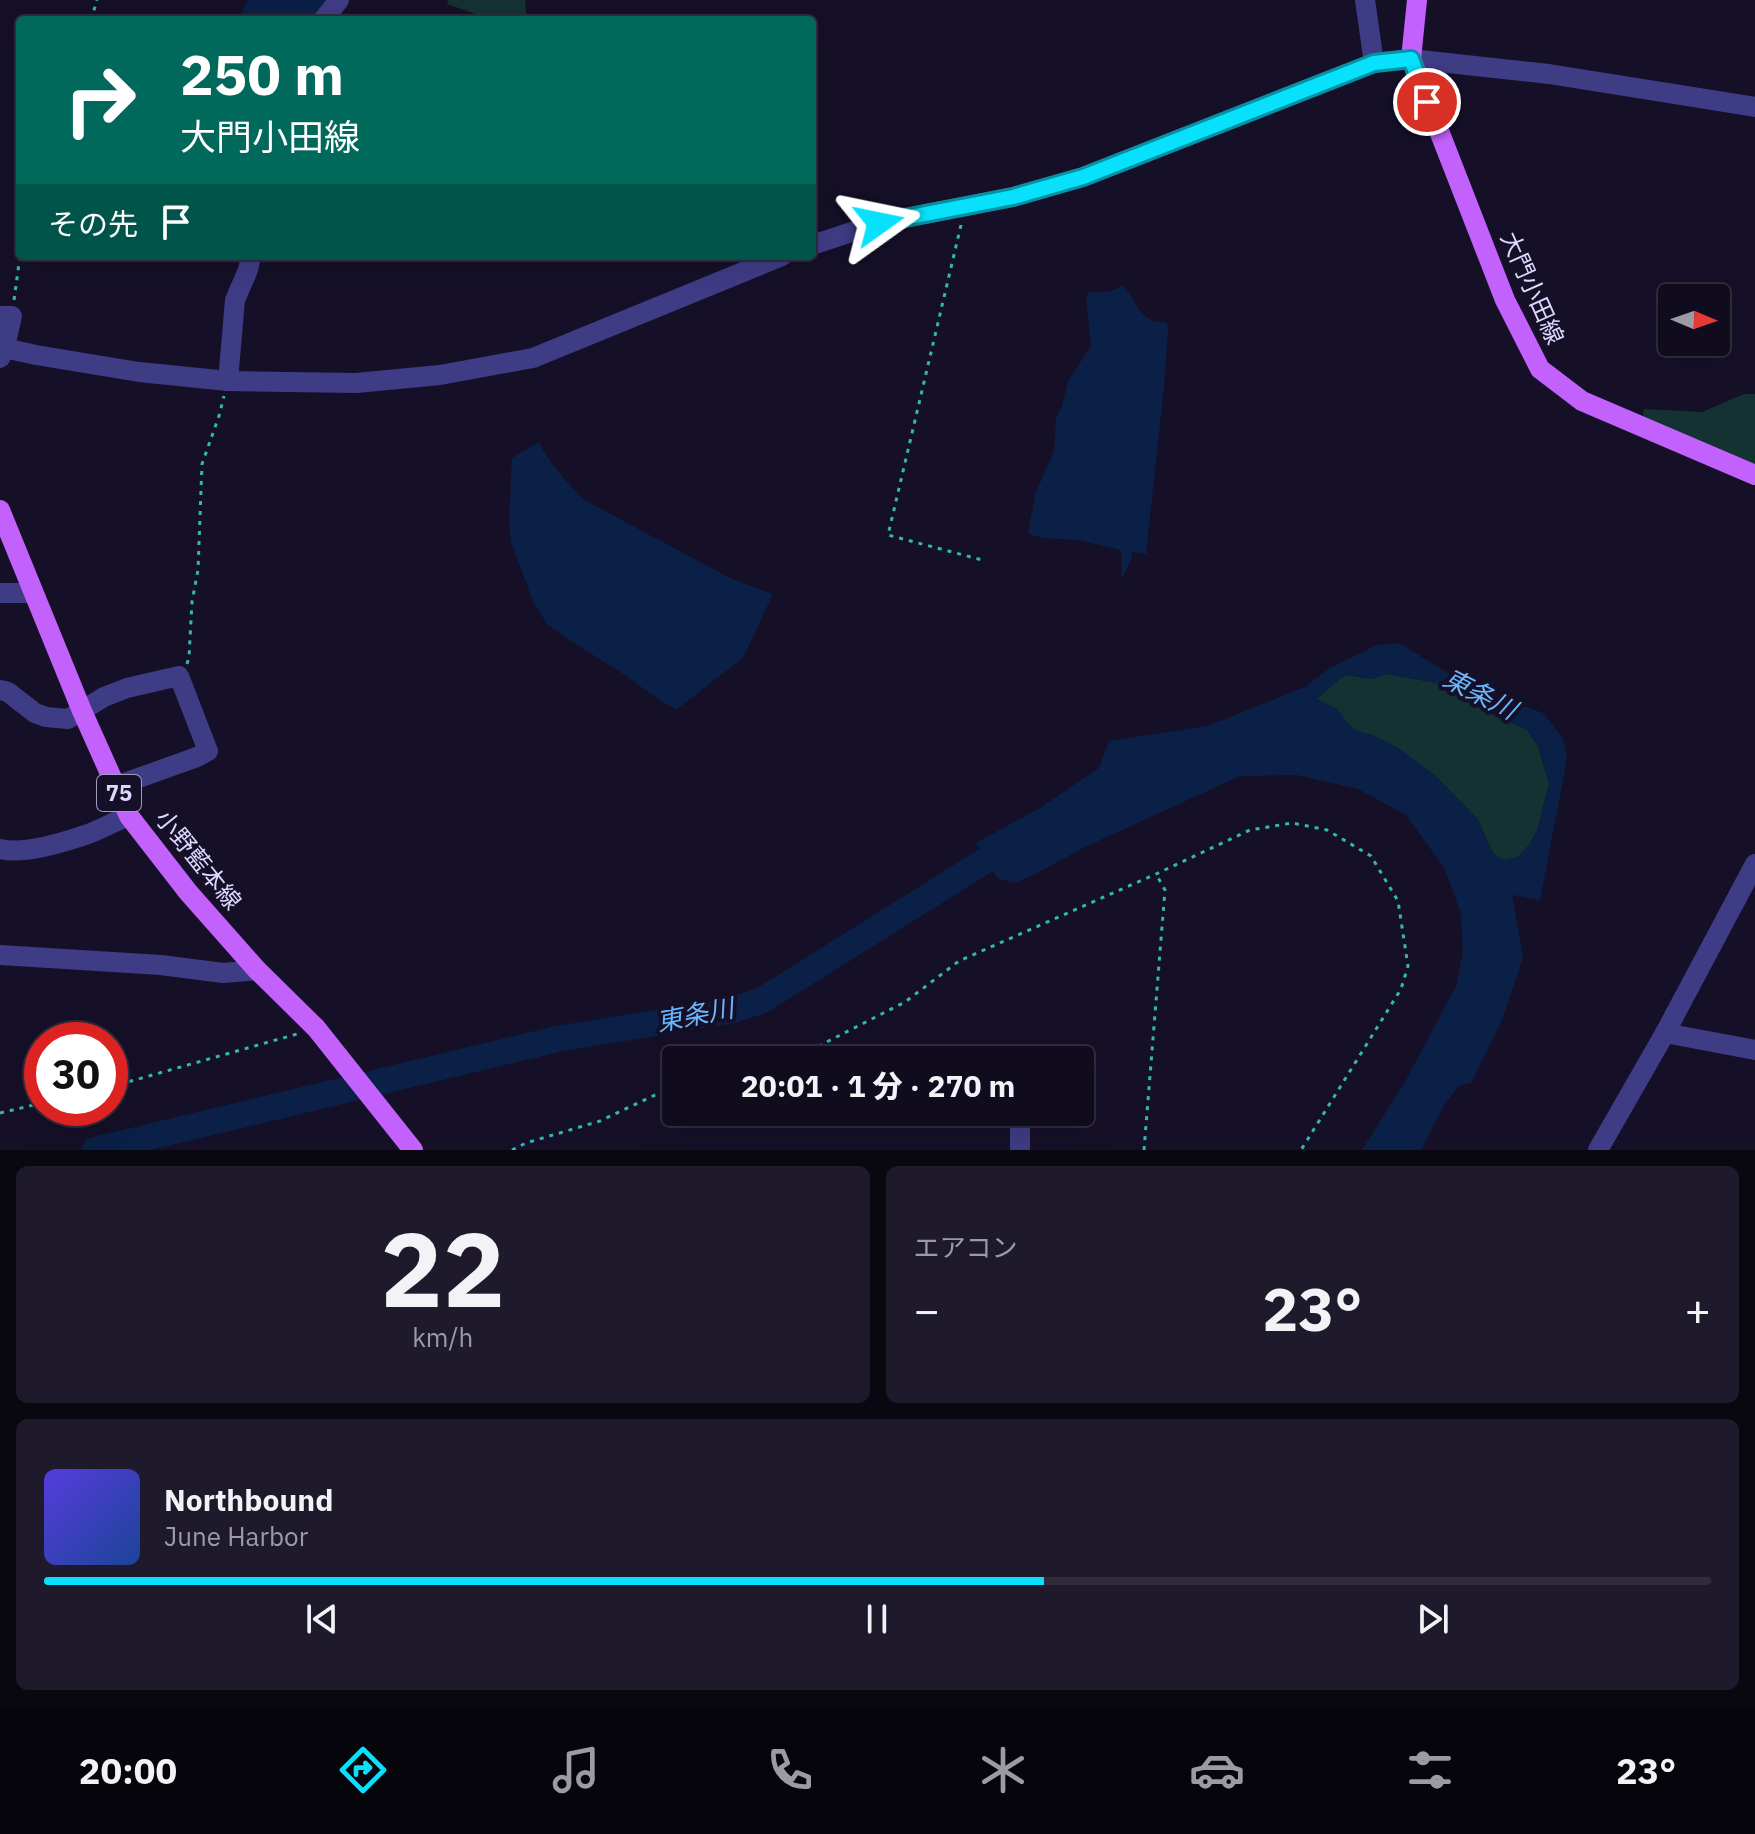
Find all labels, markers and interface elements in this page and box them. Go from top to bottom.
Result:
text: 250 m [180,38,344,110]
icon: right [48,48,152,152]
pin [1393,68,1461,136]
icon: arrive [1405,80,1449,124]
text: 大門小田線 [180,113,360,160]
position arrow [837,181,921,265]
icon: arrive [154,200,198,244]
text: その先 [48,204,138,243]
street label: 大門小田線 [1494,226,1572,349]
north arrow [1658,284,1730,356]
map controls [1658,284,1730,356]
water label: 東条川 [1438,660,1526,727]
road number: 75 [97,775,141,811]
street label: 小野藍本線 [149,803,249,916]
water label: 東条川 [653,989,739,1038]
speed limit sign: 30 [24,1022,128,1126]
text: 20:01 · 1 分 · 270 m [741,1066,1015,1105]
text: 22 [380,1200,505,1336]
text: エアコン [914,1230,1018,1264]
text: 23° [1262,1269,1362,1348]
text: − [914,1281,940,1338]
text: + [1685,1281,1711,1338]
text: km/h [412,1320,473,1354]
text: Northbound [164,1480,333,1519]
text: June Harbor [164,1519,308,1553]
icon: previous [300,1597,344,1641]
icon: pause [855,1597,899,1641]
icon: next [1411,1597,1455,1641]
icon: directions [335,1742,391,1798]
icon: music [548,1742,604,1798]
icon: phone [762,1742,818,1798]
icon: climate [975,1742,1031,1798]
icon: car [1189,1742,1245,1798]
icon: filters [1402,1742,1458,1798]
text: 20:00 [79,1747,177,1794]
text: 23° [1616,1747,1676,1794]

